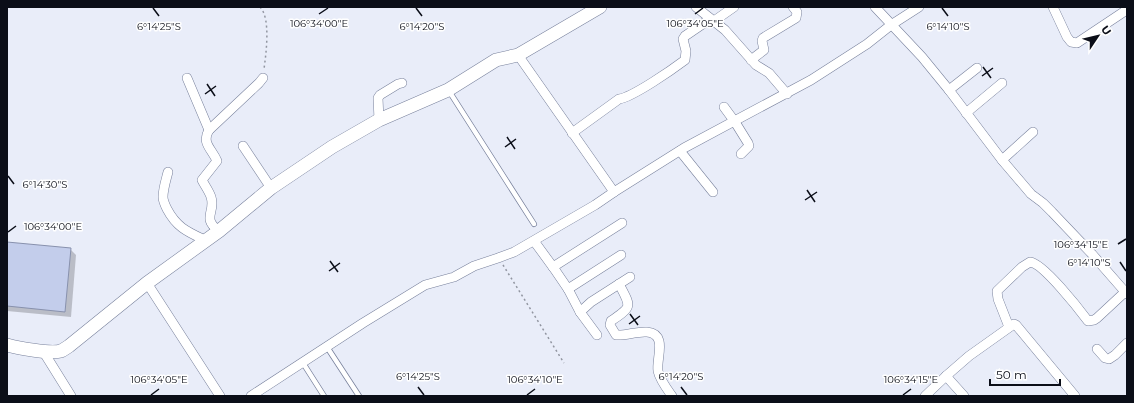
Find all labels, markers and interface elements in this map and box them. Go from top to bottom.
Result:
north arrow [1078,16,1118,56]
text: 106°34'00"E [290,17,348,30]
text: 106°34'05"E [666,17,724,30]
text: 6°14'25"S [137,20,181,33]
text: 6°14'20"S [400,20,444,33]
text: 6°14'10"S [926,20,970,33]
text: U [1098,23,1114,38]
text: 6°14'30"S [23,178,67,191]
text: 106°34'00"E [24,220,82,233]
text: 106°34'15"E [1054,238,1109,251]
text: 6°14'10"S [1067,256,1111,269]
scale bar [990,361,1060,387]
text: 50 m [996,367,1027,382]
text: 6°14'25"S [396,370,440,383]
text: 6°14'20"S [659,370,703,383]
text: 106°34'05"E [130,373,188,386]
text: 106°34'10"E [507,373,563,386]
text: 106°34'15"E [884,373,939,386]

